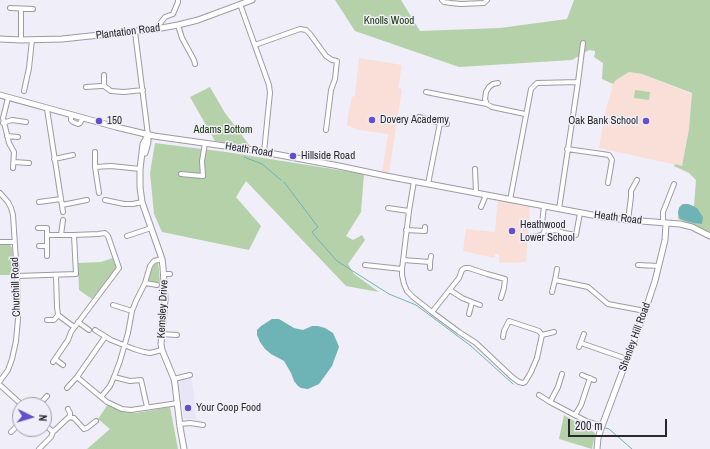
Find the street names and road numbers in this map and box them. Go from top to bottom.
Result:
street label: Plantation Road [95,22,161,42]
street label: Heath Road [224,140,274,160]
street label: Heath Road [593,209,643,227]
street label: Churchill Road [8,257,24,317]
street label: Kemsley Drive [155,279,171,339]
street label: Shenley Hill Road [616,301,654,373]

